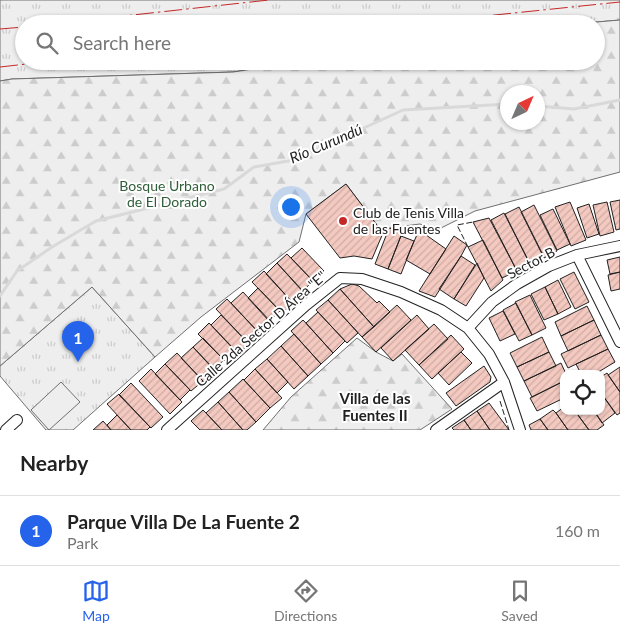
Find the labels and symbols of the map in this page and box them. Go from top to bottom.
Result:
north arrow [500,85,545,130]
water label: Río Curundú [286,120,365,166]
park label: Bosque Urbano de El Dorado [119,177,215,210]
your location [278,194,304,220]
place label: Club de Tenis Villa de las Fuentes [353,204,464,237]
marker: Club de Tenis Villa de las Fuentes [337,215,349,227]
street label: Sector B [504,243,558,282]
street label: Calle 2da Sector D Área "E" [192,267,330,390]
pin: 1 [62,321,94,362]
district label: Villa de las Fuentes II [338,389,411,424]

